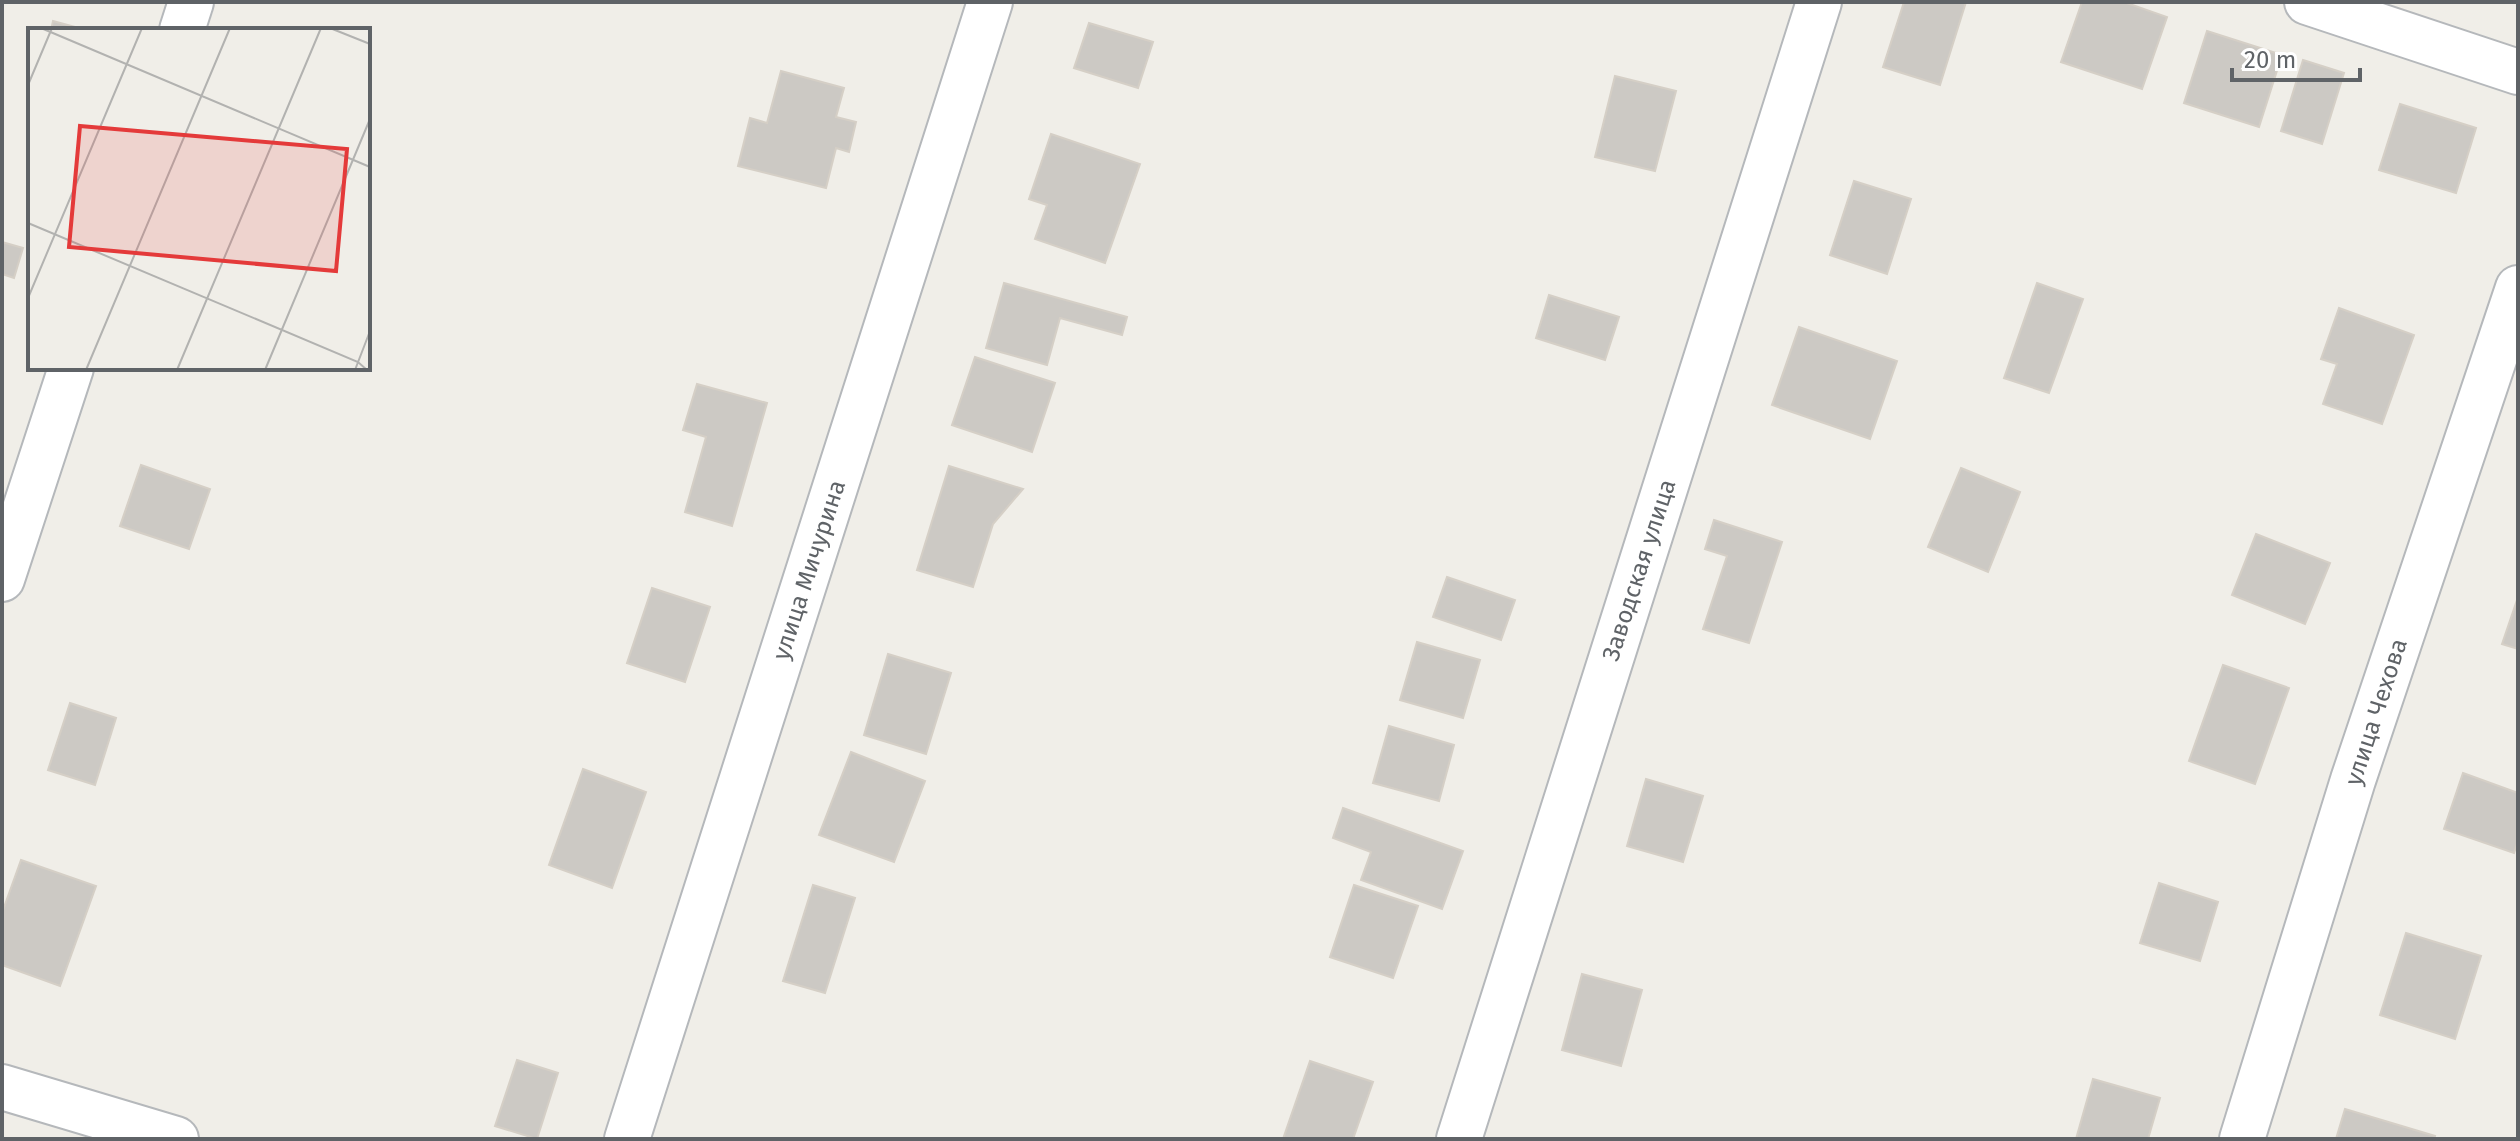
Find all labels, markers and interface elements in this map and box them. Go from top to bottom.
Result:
inset map [28,28,370,370]
scale bar [2232,32,2360,82]
text: 20 m [2244,46,2296,74]
street label: Заводская улица [1596,476,1682,664]
street label: улица Мичурина [767,477,851,663]
street label: улица Чехова [2339,635,2413,789]

